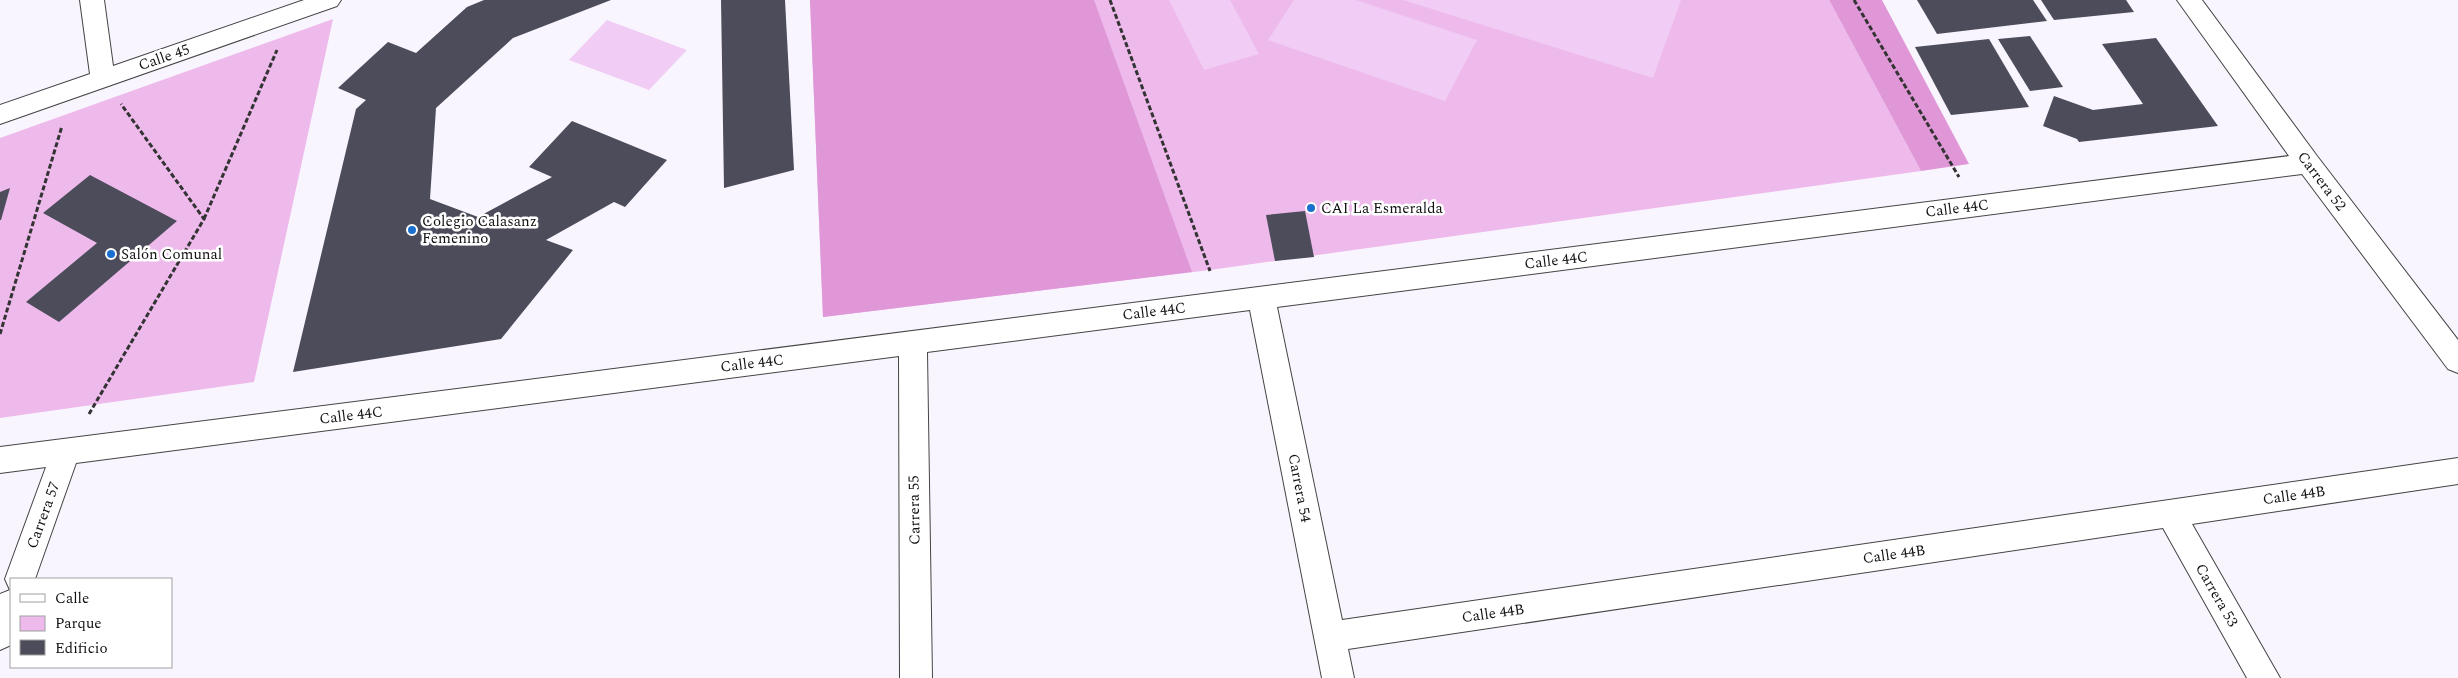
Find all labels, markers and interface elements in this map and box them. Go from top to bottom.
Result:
street label: Calle 45 [135,38,193,77]
street label: Carrera 52 [2291,147,2352,216]
street label: Calle 44C [1924,193,1990,224]
place label: CAI La Esmeralda [1321,197,1444,220]
marker: CAI La Esmeralda [1305,202,1317,214]
place label: Colegio Calasanz Femenino [422,210,537,250]
marker: Colegio Calasanz Femenino [406,224,418,236]
place label: Salón Comunal [121,243,222,266]
street label: Calle 44C [1523,245,1589,276]
marker: Salón Comunal [105,248,117,260]
street label: Calle 44C [1121,296,1187,327]
street label: Calle 44C [719,348,785,379]
street label: Calle 44C [318,400,384,431]
street label: Carrera 54 [1282,452,1318,525]
street label: Carrera 55 [902,475,927,545]
street label: Carrera 57 [21,479,66,552]
street label: Calle 44B [2261,480,2327,511]
street label: Calle 44B [1861,539,1927,570]
street label: Carrera 53 [2189,559,2244,632]
legend [10,578,172,668]
text: Calle [55,587,89,610]
street label: Calle 44B [1460,598,1526,629]
text: Parque [55,612,102,635]
text: Edificio [55,637,108,660]

